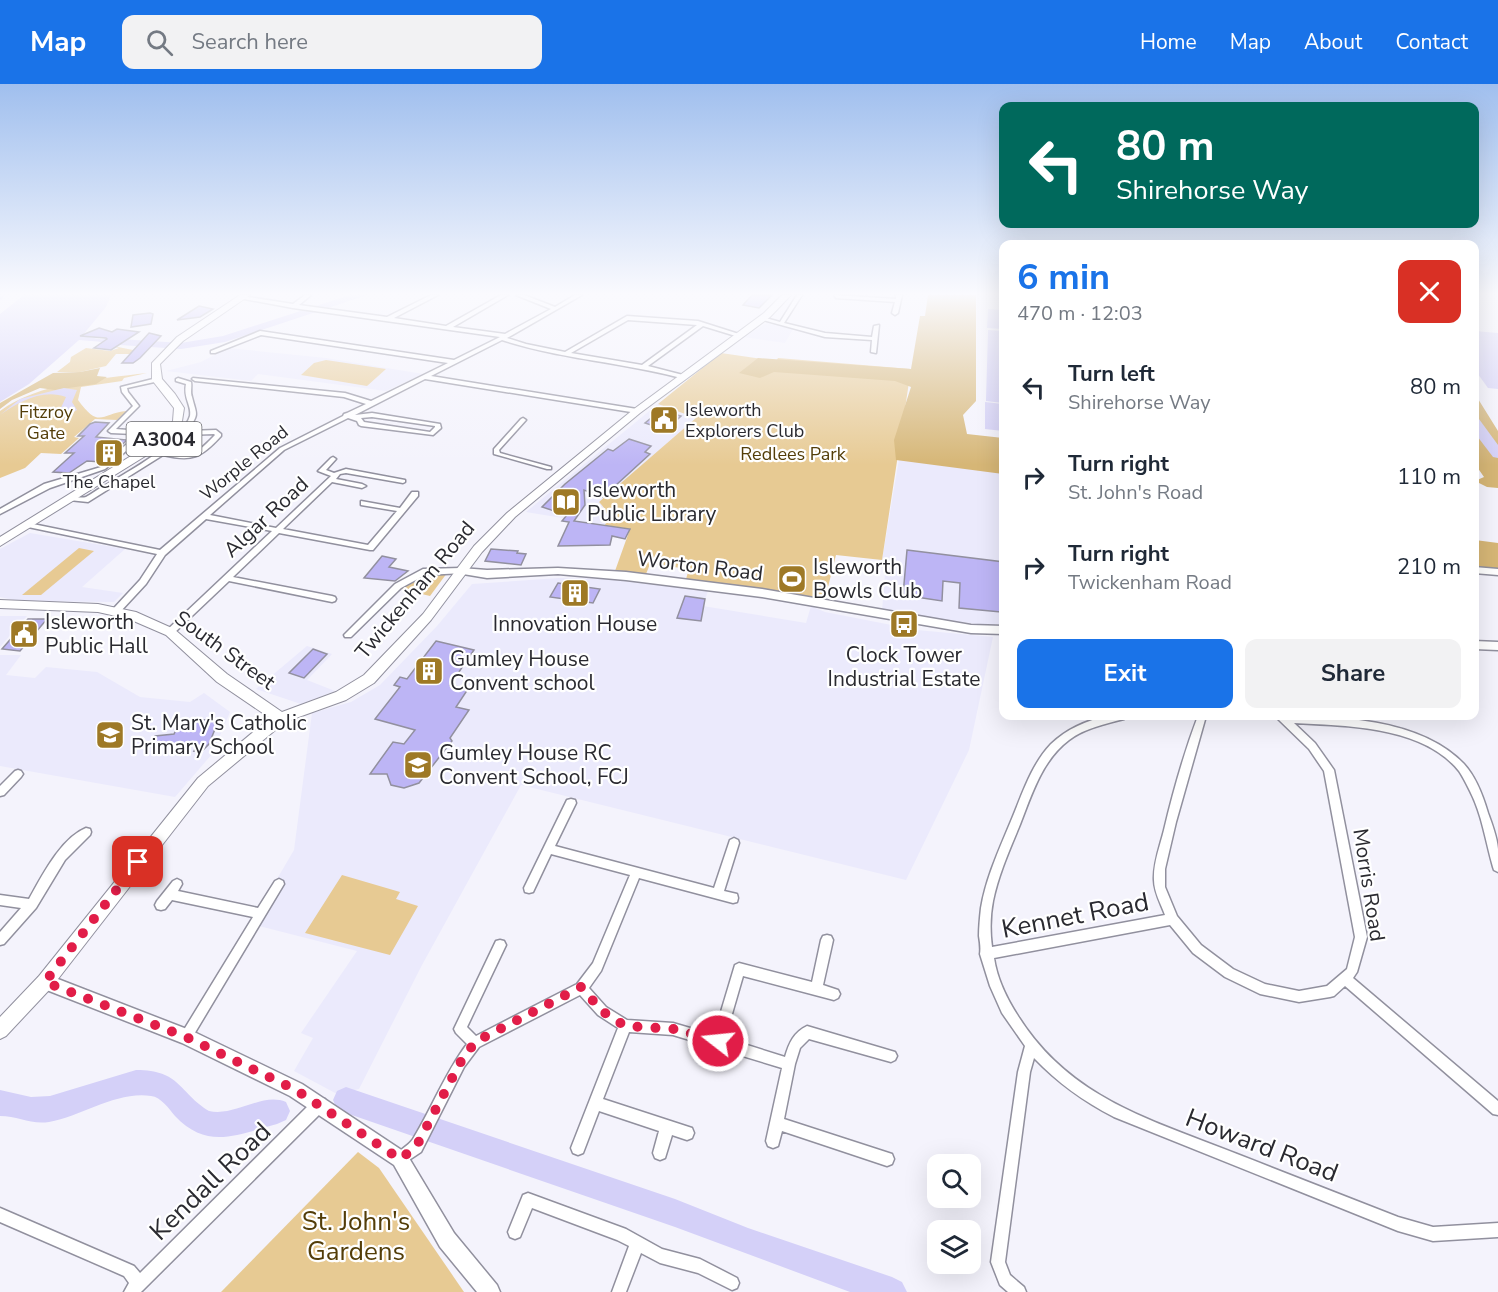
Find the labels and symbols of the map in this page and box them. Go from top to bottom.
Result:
place label: Isleworth Explorers Club [685,398,804,443]
park label: Fitzroy Gate [19,400,74,445]
public building icon: Isleworth Explorers Club [648,404,680,436]
street label: Worple Road [195,420,293,506]
road number: A3004 [126,422,201,456]
building icon: The Chapel [93,437,125,469]
park label: Redlees Park [740,442,847,466]
place label: The Chapel [63,470,156,494]
street label: Algar Road [217,470,315,564]
place label: Isleworth Public Library [587,476,717,528]
library icon: Isleworth Public Library [550,486,582,518]
street label: Twickenham Road [349,515,481,665]
street label: Worton Road [635,544,765,588]
place label: Isleworth Bowls Club [813,553,922,605]
sports icon: Isleworth Bowls Club [776,563,808,595]
building icon: Innovation House [559,577,591,609]
street label: South Street [169,604,282,696]
place label: Isleworth Public Hall [45,608,149,660]
bus stop icon: Clock Tower Industrial Estate [888,608,920,640]
place label: Innovation House [493,610,657,638]
public building icon: Isleworth Public Hall [8,618,40,650]
place label: Clock Tower Industrial Estate [828,641,980,693]
place label: Gumley House Convent school [450,645,596,697]
building icon: Gumley House Convent school [413,655,445,687]
place label: St. Mary's Catholic Primary School [131,709,307,761]
school or university icon: St. Mary's Catholic Primary School [94,719,126,751]
place label: Gumley House RC Convent School, FCJ [439,739,629,791]
school or university icon: Gumley House RC Convent School, FCJ [402,749,434,781]
street label: Morris Road [1346,827,1392,943]
pin [112,836,163,887]
street label: Kennet Road [998,884,1152,947]
position arrow [686,1009,750,1073]
street label: Howard Road [1180,1100,1343,1191]
street label: Kendall Road [142,1115,279,1248]
park label: St. John's Gardens [302,1204,410,1269]

